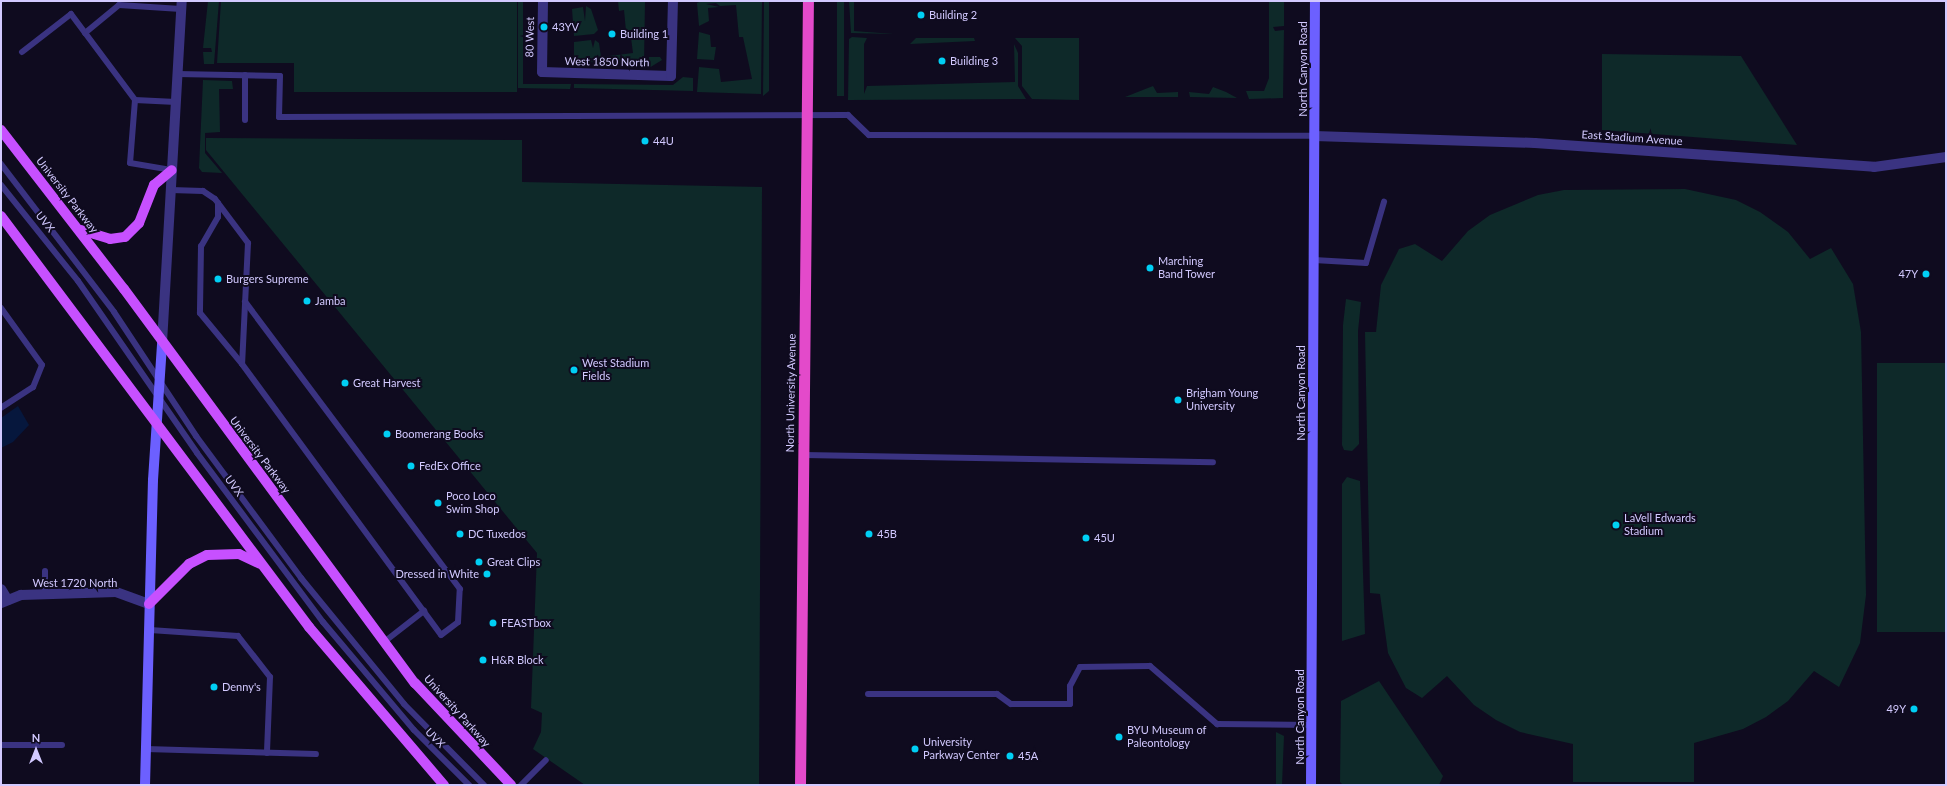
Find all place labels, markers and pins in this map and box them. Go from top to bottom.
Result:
place label: Building 2 [929,8,977,22]
marker: Building 2 [916,10,926,20]
place label: 43YV [552,20,579,34]
marker: 43YV [539,22,549,32]
place label: Building 1 [620,27,668,41]
marker: Building 1 [607,29,617,39]
place label: Building 3 [950,54,998,68]
marker: Building 3 [937,56,947,66]
place label: 44U [653,134,674,148]
marker: 44U [640,136,650,146]
place label: Marching Band Tower [1158,255,1215,281]
marker: Marching Band Tower [1145,263,1155,273]
place label: 47Y [1898,267,1918,281]
marker: 47Y [1921,269,1931,279]
place label: Burgers Supreme [226,272,309,286]
marker: Burgers Supreme [213,274,223,284]
place label: Jamba [315,294,346,308]
marker: Jamba [302,296,312,306]
place label: West Stadium Fields [582,357,649,383]
marker: West Stadium Fields [569,365,579,375]
place label: Great Harvest [353,376,420,390]
marker: Great Harvest [340,378,350,388]
place label: Brigham Young University [1186,387,1259,413]
marker: Brigham Young University [1173,395,1183,405]
place label: Boomerang Books [395,427,483,441]
marker: Boomerang Books [382,429,392,439]
place label: FedEx Office [419,459,481,473]
marker: FedEx Office [406,461,416,471]
place label: Poco Loco Swim Shop [446,490,499,516]
marker: Poco Loco Swim Shop [433,498,443,508]
place label: LaVell Edwards Stadium [1624,512,1696,538]
marker: LaVell Edwards Stadium [1611,520,1621,530]
place label: DC Tuxedos [468,527,526,541]
place label: 45B [877,527,897,541]
marker: DC Tuxedos [455,529,465,539]
marker: 45B [864,529,874,539]
place label: 45U [1094,531,1115,545]
marker: 45U [1081,533,1091,543]
place label: Great Clips [487,555,540,569]
marker: Great Clips [474,557,484,567]
place label: Dressed in White [395,567,479,581]
marker: Dressed in White [482,569,492,579]
place label: FEASTbox [501,616,551,630]
marker: FEASTbox [488,618,498,628]
place label: H&R Block [491,653,544,667]
marker: H&R Block [478,655,488,665]
place label: Denny's [222,680,261,694]
marker: Denny's [209,682,219,692]
place label: 49Y [1886,702,1906,716]
marker: 49Y [1909,704,1919,714]
place label: BYU Museum of Paleontology [1127,724,1206,750]
marker: BYU Museum of Paleontology [1114,732,1124,742]
place label: University Parkway Center [923,736,1000,762]
marker: University Parkway Center [910,744,920,754]
place label: 45A [1018,749,1038,763]
marker: 45A [1005,751,1015,761]

